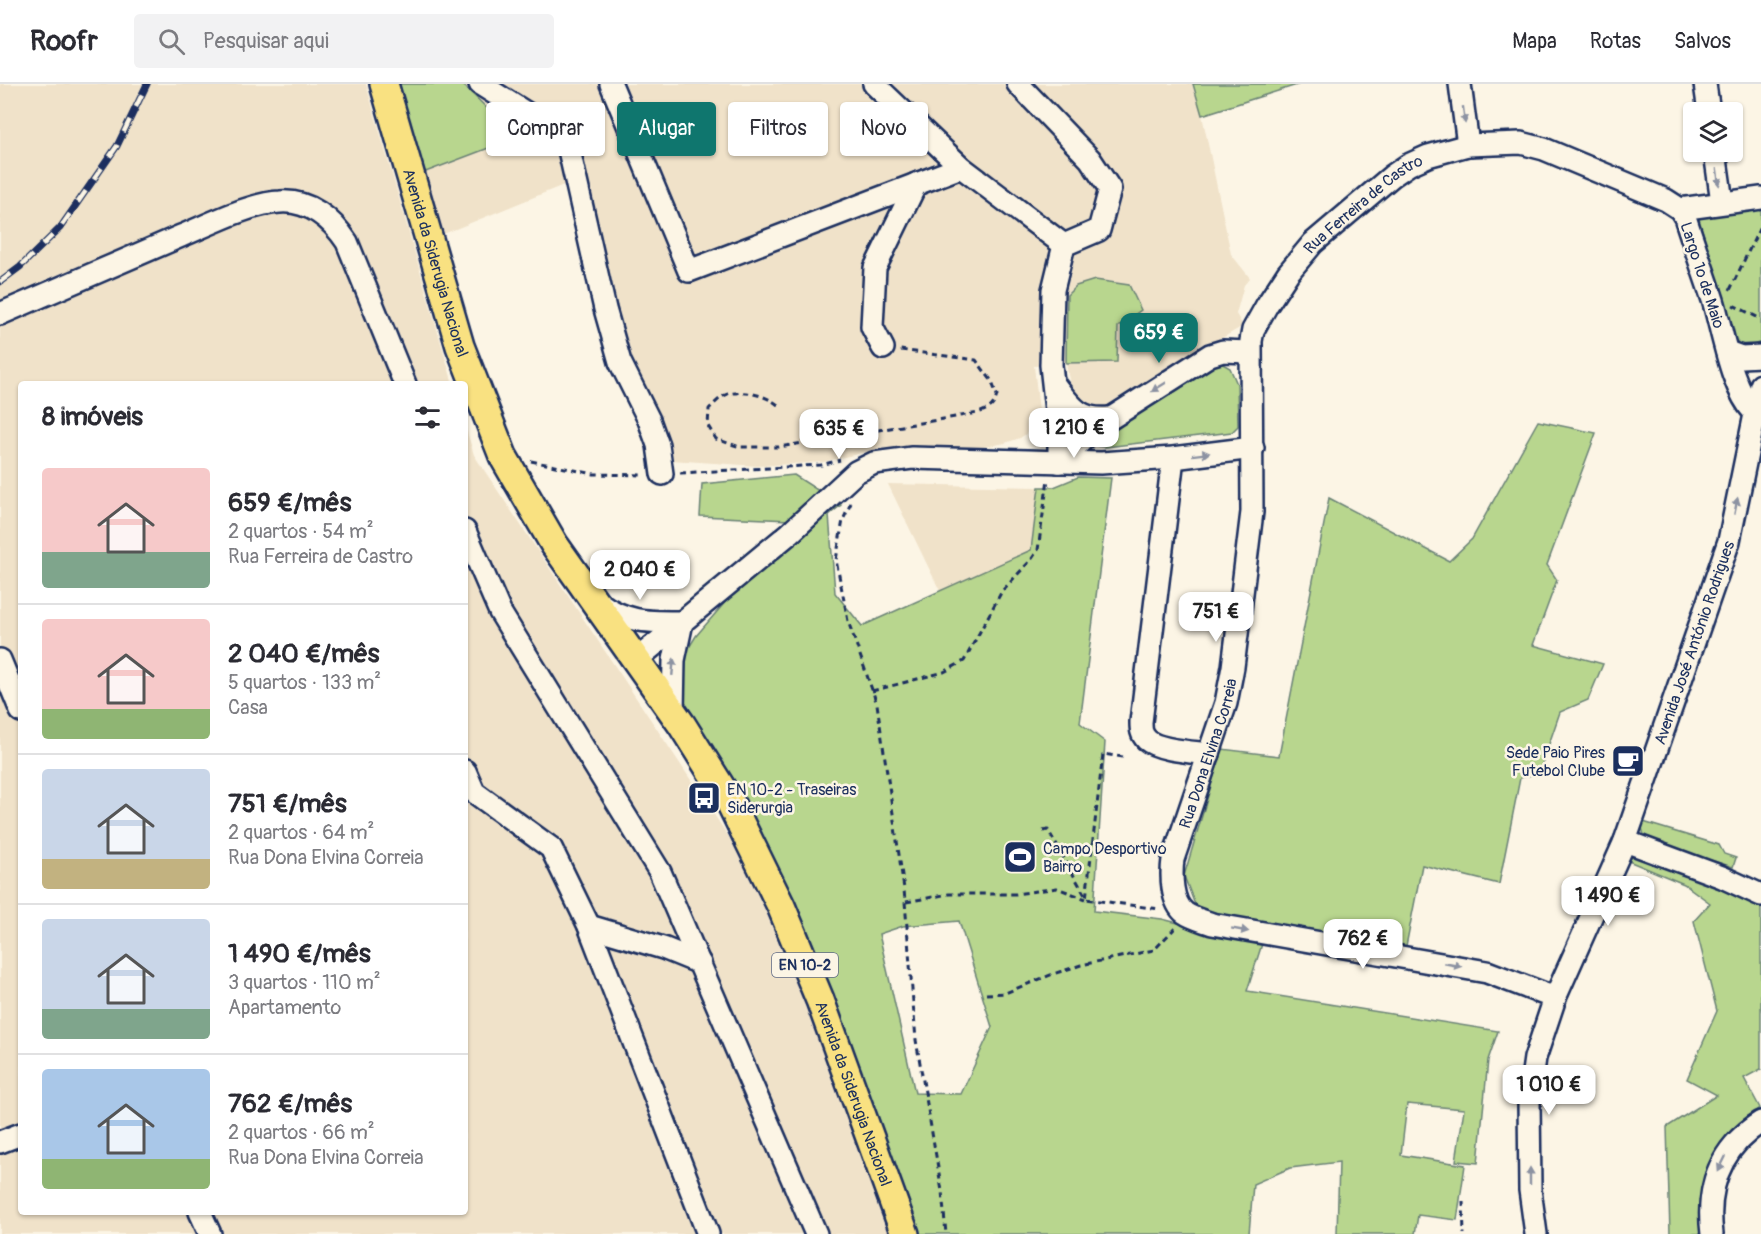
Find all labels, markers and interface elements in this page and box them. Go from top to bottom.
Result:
search box [134,14,554,68]
text: Roofr [30,24,98,59]
icon: search [155,25,188,58]
text: Pesquisar aqui [203,27,329,55]
text: Mapa [1512,28,1557,55]
text: Rotas [1590,28,1641,55]
text: Salvos [1674,28,1731,55]
chip: Comprar [486,102,605,156]
chip: Alugar [617,102,716,156]
chip: Filtros [728,102,828,156]
chip: Novo [840,102,928,156]
map controls [1683,102,1743,162]
button: layers [1683,102,1743,162]
one-way arrow [1459,105,1469,124]
street label: Rua Ferreira de Castro [1299,151,1426,258]
street label: Avenida da Siderugia Nacional [398,166,472,360]
one-way arrow [1714,167,1723,186]
street label: Largo 1º de Maio [1675,220,1729,331]
pin: 659 € [1117,313,1201,364]
text: 659 € [1134,320,1184,345]
one-way arrow [1151,381,1167,392]
text: 8 imóveis [42,401,143,433]
icon: filters [411,401,444,434]
pin: 1 210 € [1019,408,1129,459]
pin: 635 € [797,409,881,460]
text: 1 210 € [1043,415,1105,440]
text: 635 € [813,416,865,441]
one-way arrow [1192,449,1211,459]
text: 659 €/mês [228,487,351,519]
icon: home [90,492,162,564]
one-way arrow [1731,497,1741,516]
text: 2 quartos · 54 m² [228,519,374,544]
street label: Avenida José António Rodrigues [1650,538,1739,747]
text: Rua Ferreira de Castro [228,544,413,569]
pin: 2 040 € [585,550,695,601]
text: 2 040 € [604,557,676,582]
pin: 751 € [1174,592,1258,643]
text: 751 € [1193,599,1239,624]
text: 2 040 €/mês [228,638,379,670]
icon: home [90,643,162,715]
one-way arrow [668,657,678,676]
text: 5 quartos · 133 m² [228,670,381,695]
street label: Rua Dona Elvina Correia [1175,677,1242,831]
text: Casa [228,695,268,720]
place label: Sede Paio Pires Futebol Clube [1506,743,1605,781]
cafe icon: Sede Paio Pires Futebol Clube [1610,743,1646,779]
bus stop icon: EN 10-2 - Traseiras Siderurgia [686,780,722,816]
place label: EN 10-2 - Traseiras Siderurgia [727,780,856,818]
text: 751 €/mês [228,788,347,820]
icon: home [90,793,162,865]
text: 2 quartos · 64 m² [228,820,374,845]
sports icon: Campo Desportivo Bairro [1002,839,1038,875]
place label: Campo Desportivo Bairro [1043,839,1167,877]
text: Rua Dona Elvina Correia [228,845,423,870]
pin: 1 490 € [1553,876,1663,927]
text: 1 490 € [1575,883,1641,908]
pin: 762 € [1321,919,1405,970]
one-way arrow [1230,925,1249,934]
text: 762 € [1338,926,1388,951]
text: 1 490 €/mês [228,938,371,970]
icon: home [90,943,162,1015]
road number: EN 10-2 [772,953,838,977]
one-way arrow [1443,961,1462,970]
text: 3 quartos · 110 m² [228,970,380,995]
text: Apartamento [228,995,341,1020]
street label: Avenida da Siderugia Nacional [810,998,896,1189]
pin: 1 010 € [1494,1065,1604,1116]
text: 1 010 € [1517,1072,1581,1097]
text: 762 €/mês [228,1088,352,1120]
icon: home [90,1093,162,1165]
text: 2 quartos · 66 m² [228,1120,374,1145]
text: Rua Dona Elvina Correia [228,1145,423,1170]
one-way arrow [1718,1155,1727,1172]
one-way arrow [1525,1166,1535,1185]

